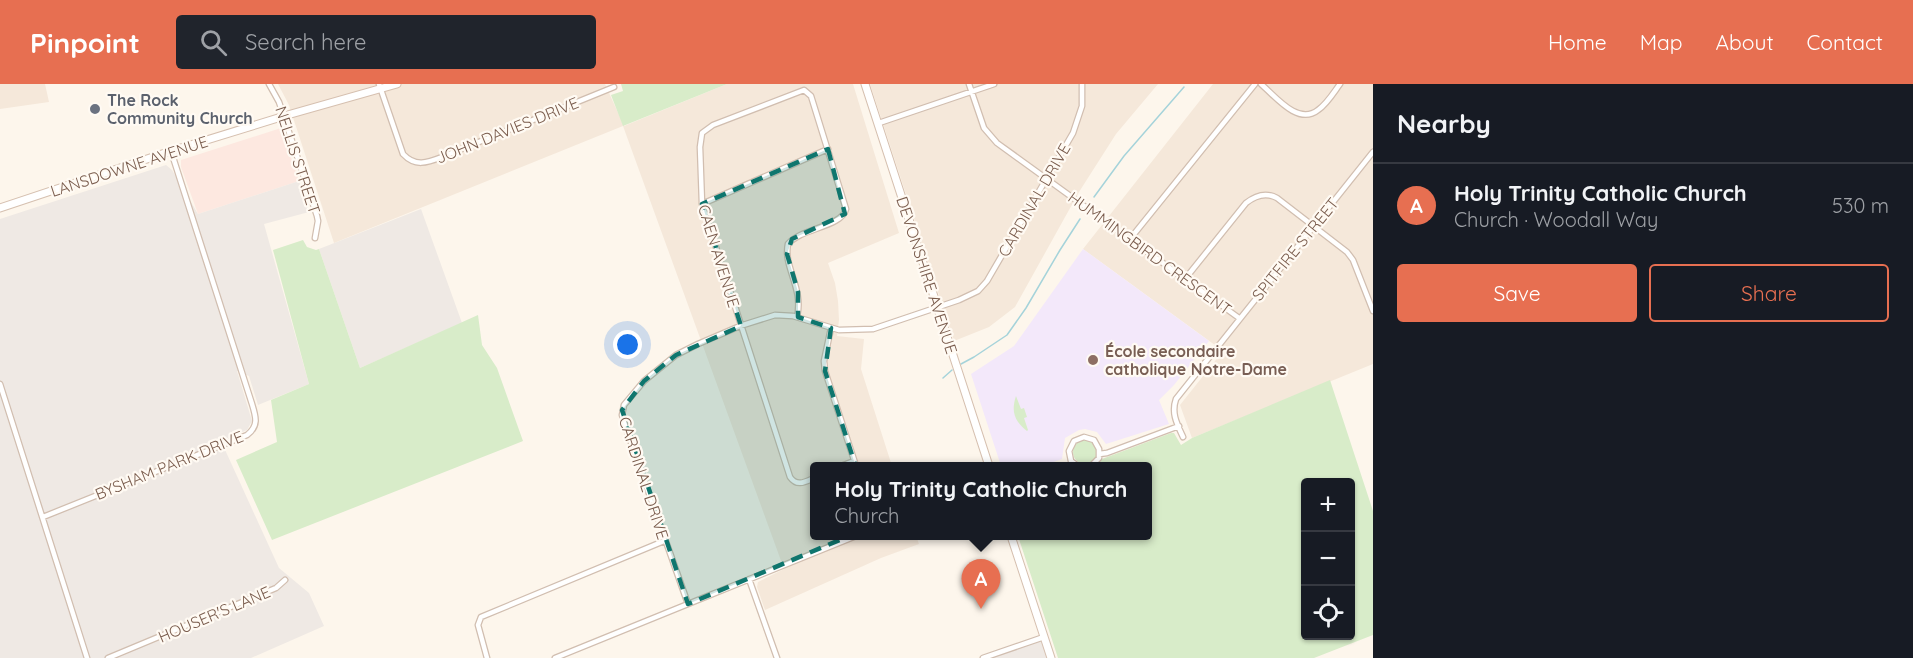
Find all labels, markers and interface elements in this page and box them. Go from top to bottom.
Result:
search box [176,15,596,69]
text: Pinpoint [30,25,140,60]
icon: search [197,26,230,59]
text: Search here [245,28,366,56]
text: Home [1548,29,1607,55]
text: Map [1640,29,1683,55]
text: About [1716,29,1774,55]
text: Contact [1807,29,1883,55]
place label: The Rock Community Church [107,90,253,128]
street label: JOHN DAVIES DRIVE [433,92,581,168]
marker: The Rock Community Church [88,102,102,116]
street label: NELLIS STREET [271,103,325,217]
text: Nearby [1397,107,1491,140]
street label: LANSDOWNE AVENUE [48,131,210,201]
street label: CARDINAL DRIVE [993,140,1075,260]
text: Holy Trinity Catholic Church [1454,179,1747,207]
street label: HUMMINGBIRD CRESCENT [1064,187,1236,319]
street label: SPITFIRE STREET [1247,193,1343,305]
text: A [1410,193,1423,218]
text: 530 m [1832,193,1889,218]
street label: DEVONSHIRE AVENUE [892,194,962,356]
street label: CAEN AVENUE [694,202,744,310]
text: Church · Woodall Way [1454,207,1658,232]
button: Save [1397,264,1637,322]
button: Share [1649,264,1889,322]
your location [613,330,642,359]
place label: École secondaire catholique Notre-Dame [1105,341,1287,379]
marker: École secondaire catholique Notre-Dame [1086,353,1100,367]
street label: CARDINAL DRIVE [615,414,673,542]
street label: BYSHAM PARK DRIVE [92,426,246,504]
popup [810,462,1152,540]
text: Holy Trinity Catholic Church [835,475,1127,503]
map controls [1301,478,1355,640]
button: + [1301,478,1355,532]
text: Church [835,503,899,528]
button: − [1301,532,1355,586]
pin: A [962,560,1000,609]
street label: HOUSER'S LANE [155,581,273,647]
button: locate [1301,586,1355,640]

